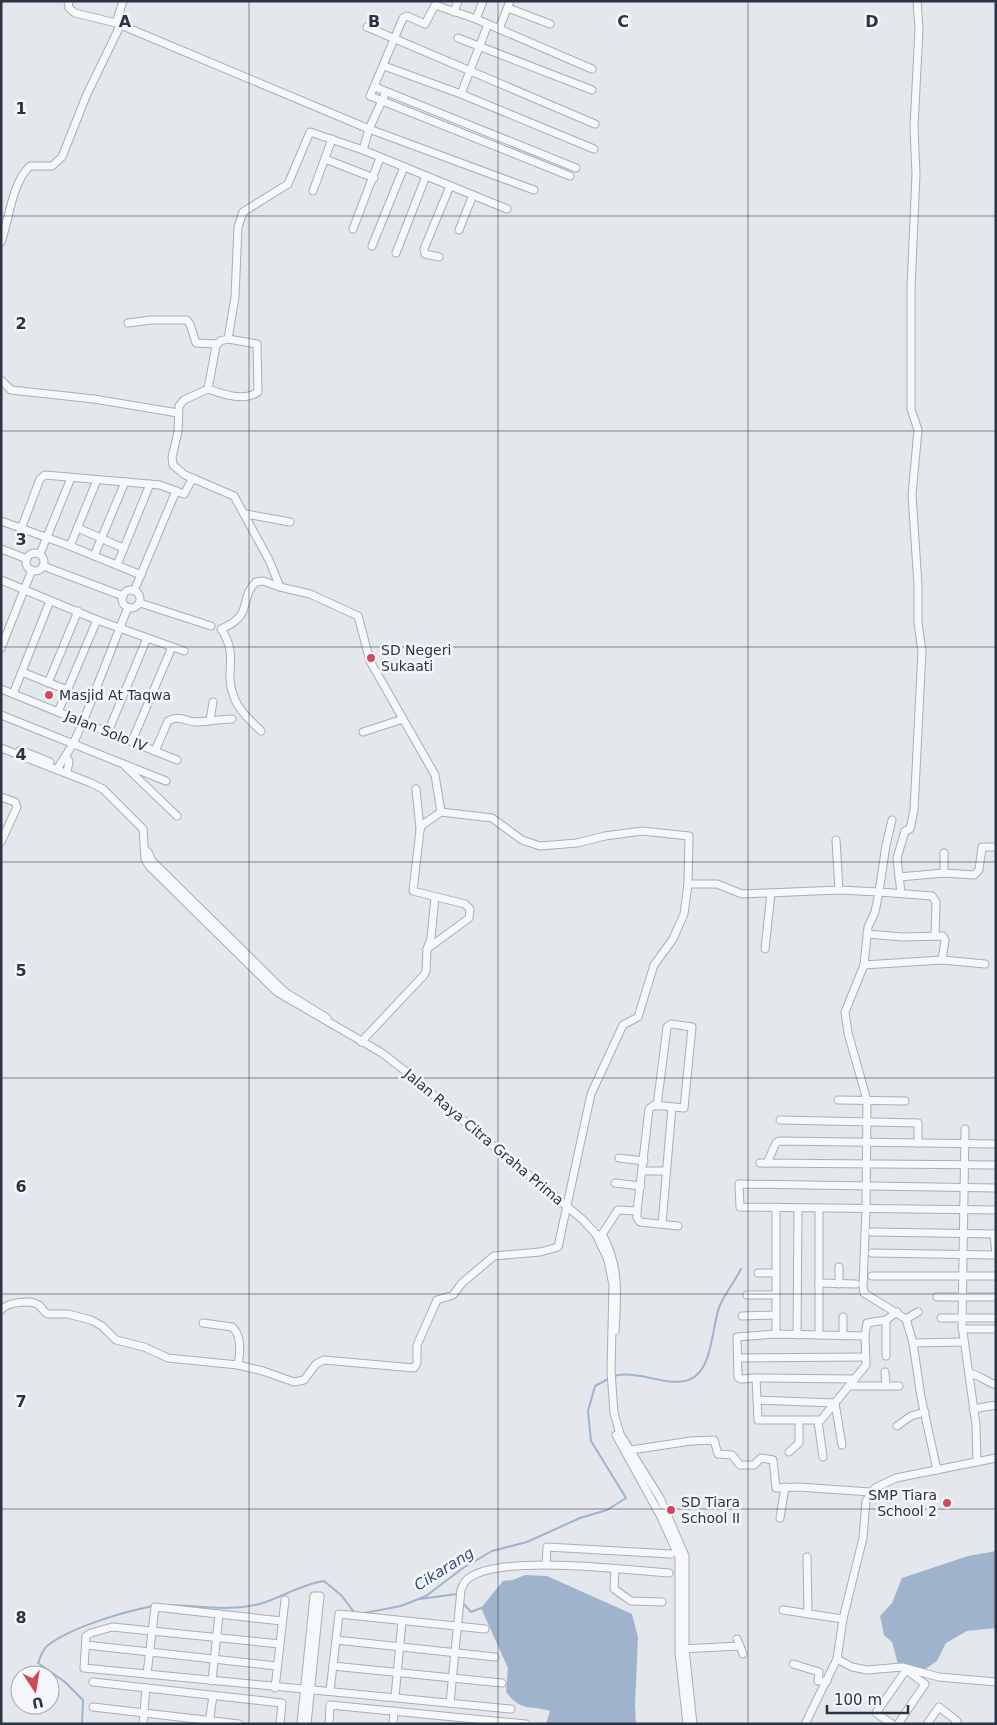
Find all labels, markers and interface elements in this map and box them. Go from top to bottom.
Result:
text: A [119,12,132,31]
text: B [368,12,380,31]
text: C [617,12,629,31]
text: D [865,12,879,31]
text: 1 [15,99,27,118]
text: 2 [15,314,27,333]
text: 3 [15,530,27,549]
place label: SD Negeri Sukaati [381,642,451,674]
marker: SD Negeri Sukaati [365,652,377,664]
place label: Masjid At Taqwa [59,687,171,703]
marker: Masjid At Taqwa [43,689,55,701]
street label: Jalan Solo IV [62,707,150,755]
text: 4 [15,745,27,764]
text: 5 [15,961,27,980]
street label: Jalan Raya Citra Graha Prima [400,1065,567,1208]
text: 6 [15,1177,27,1196]
text: 7 [15,1392,27,1411]
place label: SMP Tiara School 2 [868,1487,937,1519]
place label: SD Tiara School II [681,1494,740,1526]
marker: SMP Tiara School 2 [941,1497,953,1509]
marker: SD Tiara School II [665,1504,677,1516]
water label: Cikarang [411,1544,477,1594]
text: 8 [15,1608,27,1627]
north arrow [10,1665,60,1715]
scale bar [827,1682,908,1714]
text: 100 m [834,1691,882,1709]
text: U [30,1694,45,1712]

